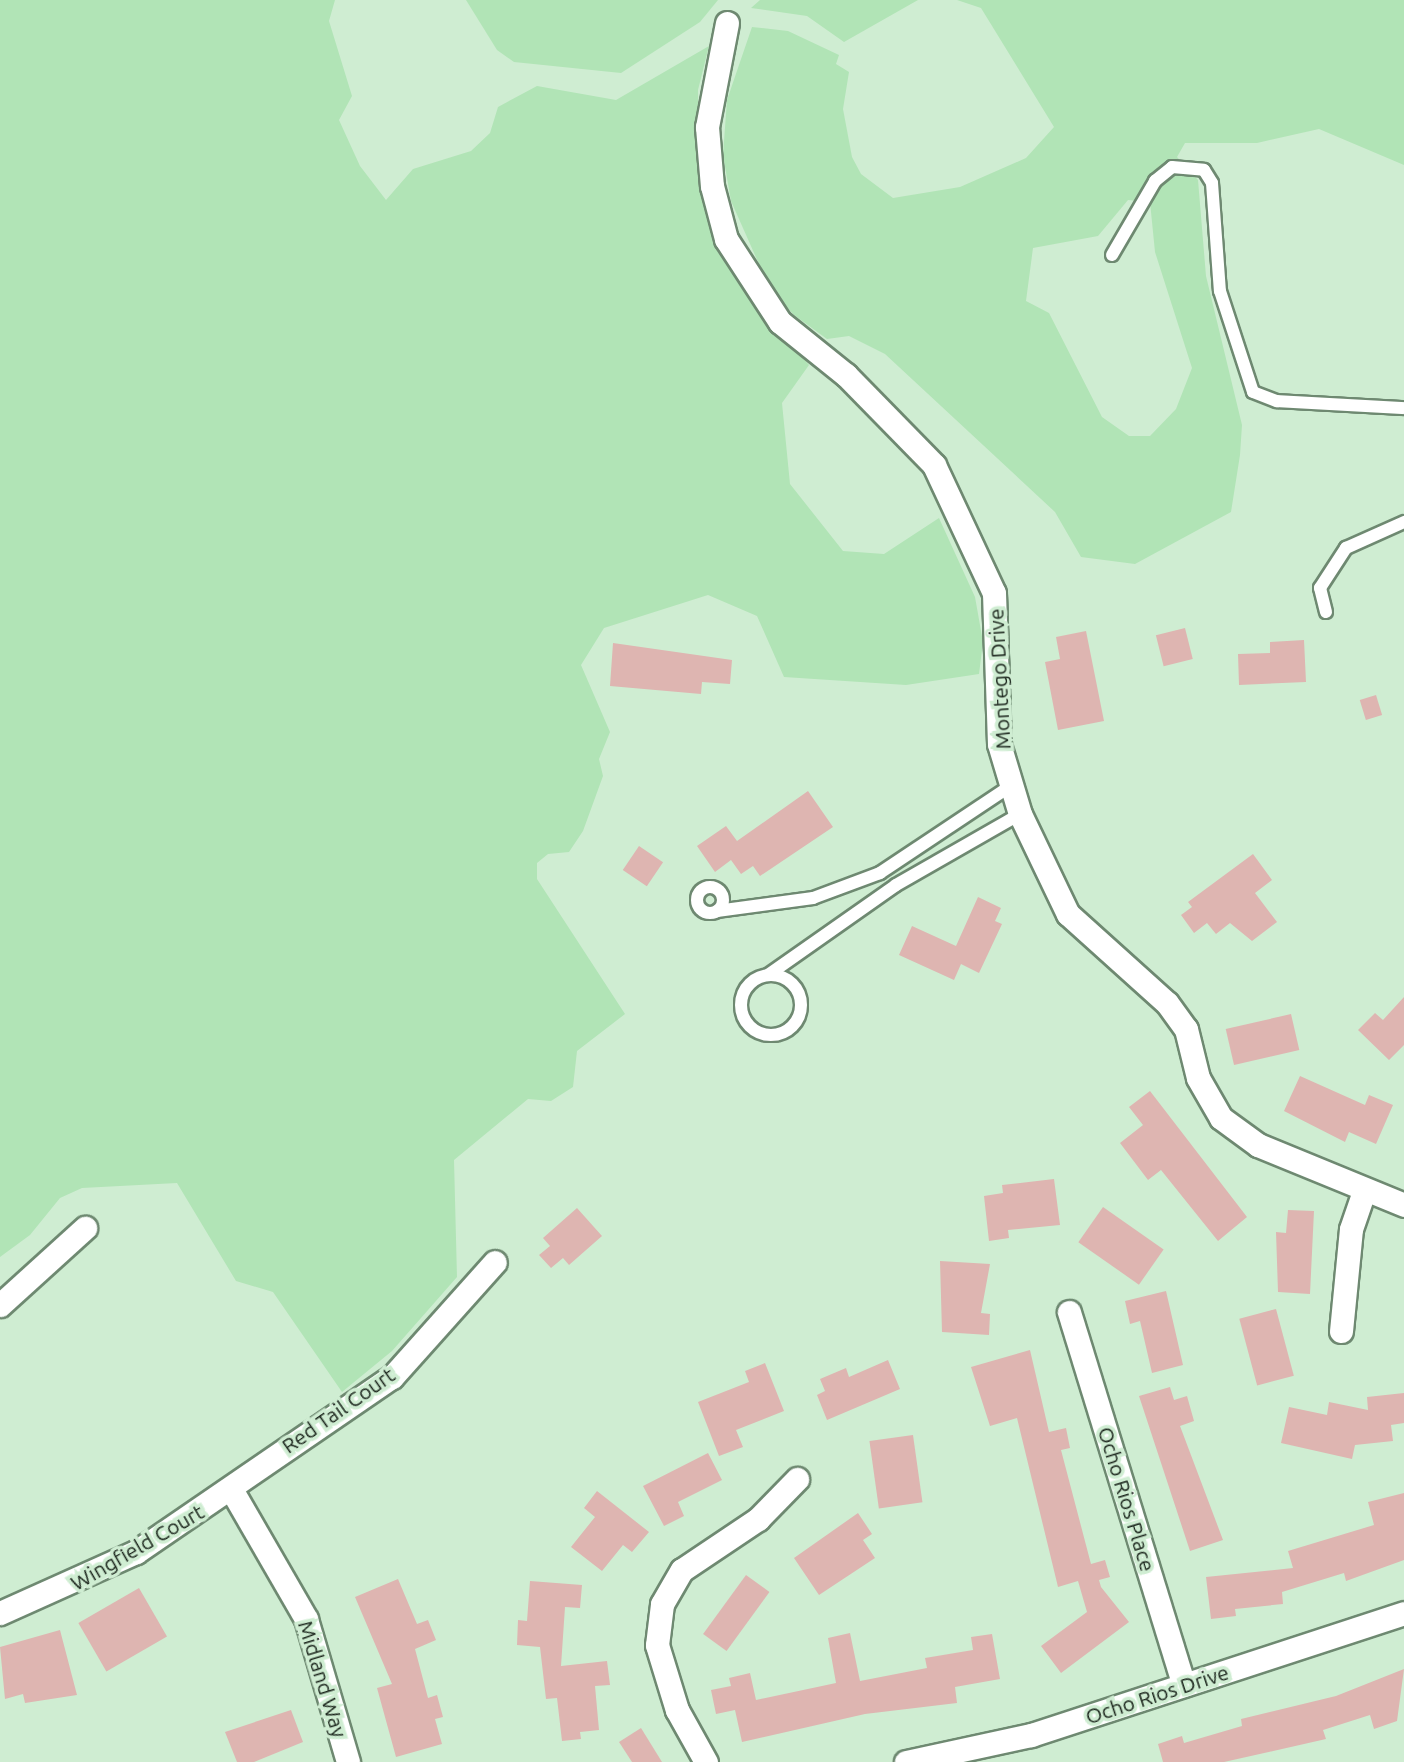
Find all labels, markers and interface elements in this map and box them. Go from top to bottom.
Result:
street label: Montego Drive [983,608,1015,750]
street label: Red Tail Court [277,1362,399,1458]
street label: Ocho Rios Place [1093,1424,1161,1574]
street label: Wingfield Court [66,1499,208,1595]
street label: Midland Way [293,1617,353,1741]
street label: Ocho Rios Drive [1082,1659,1232,1729]

